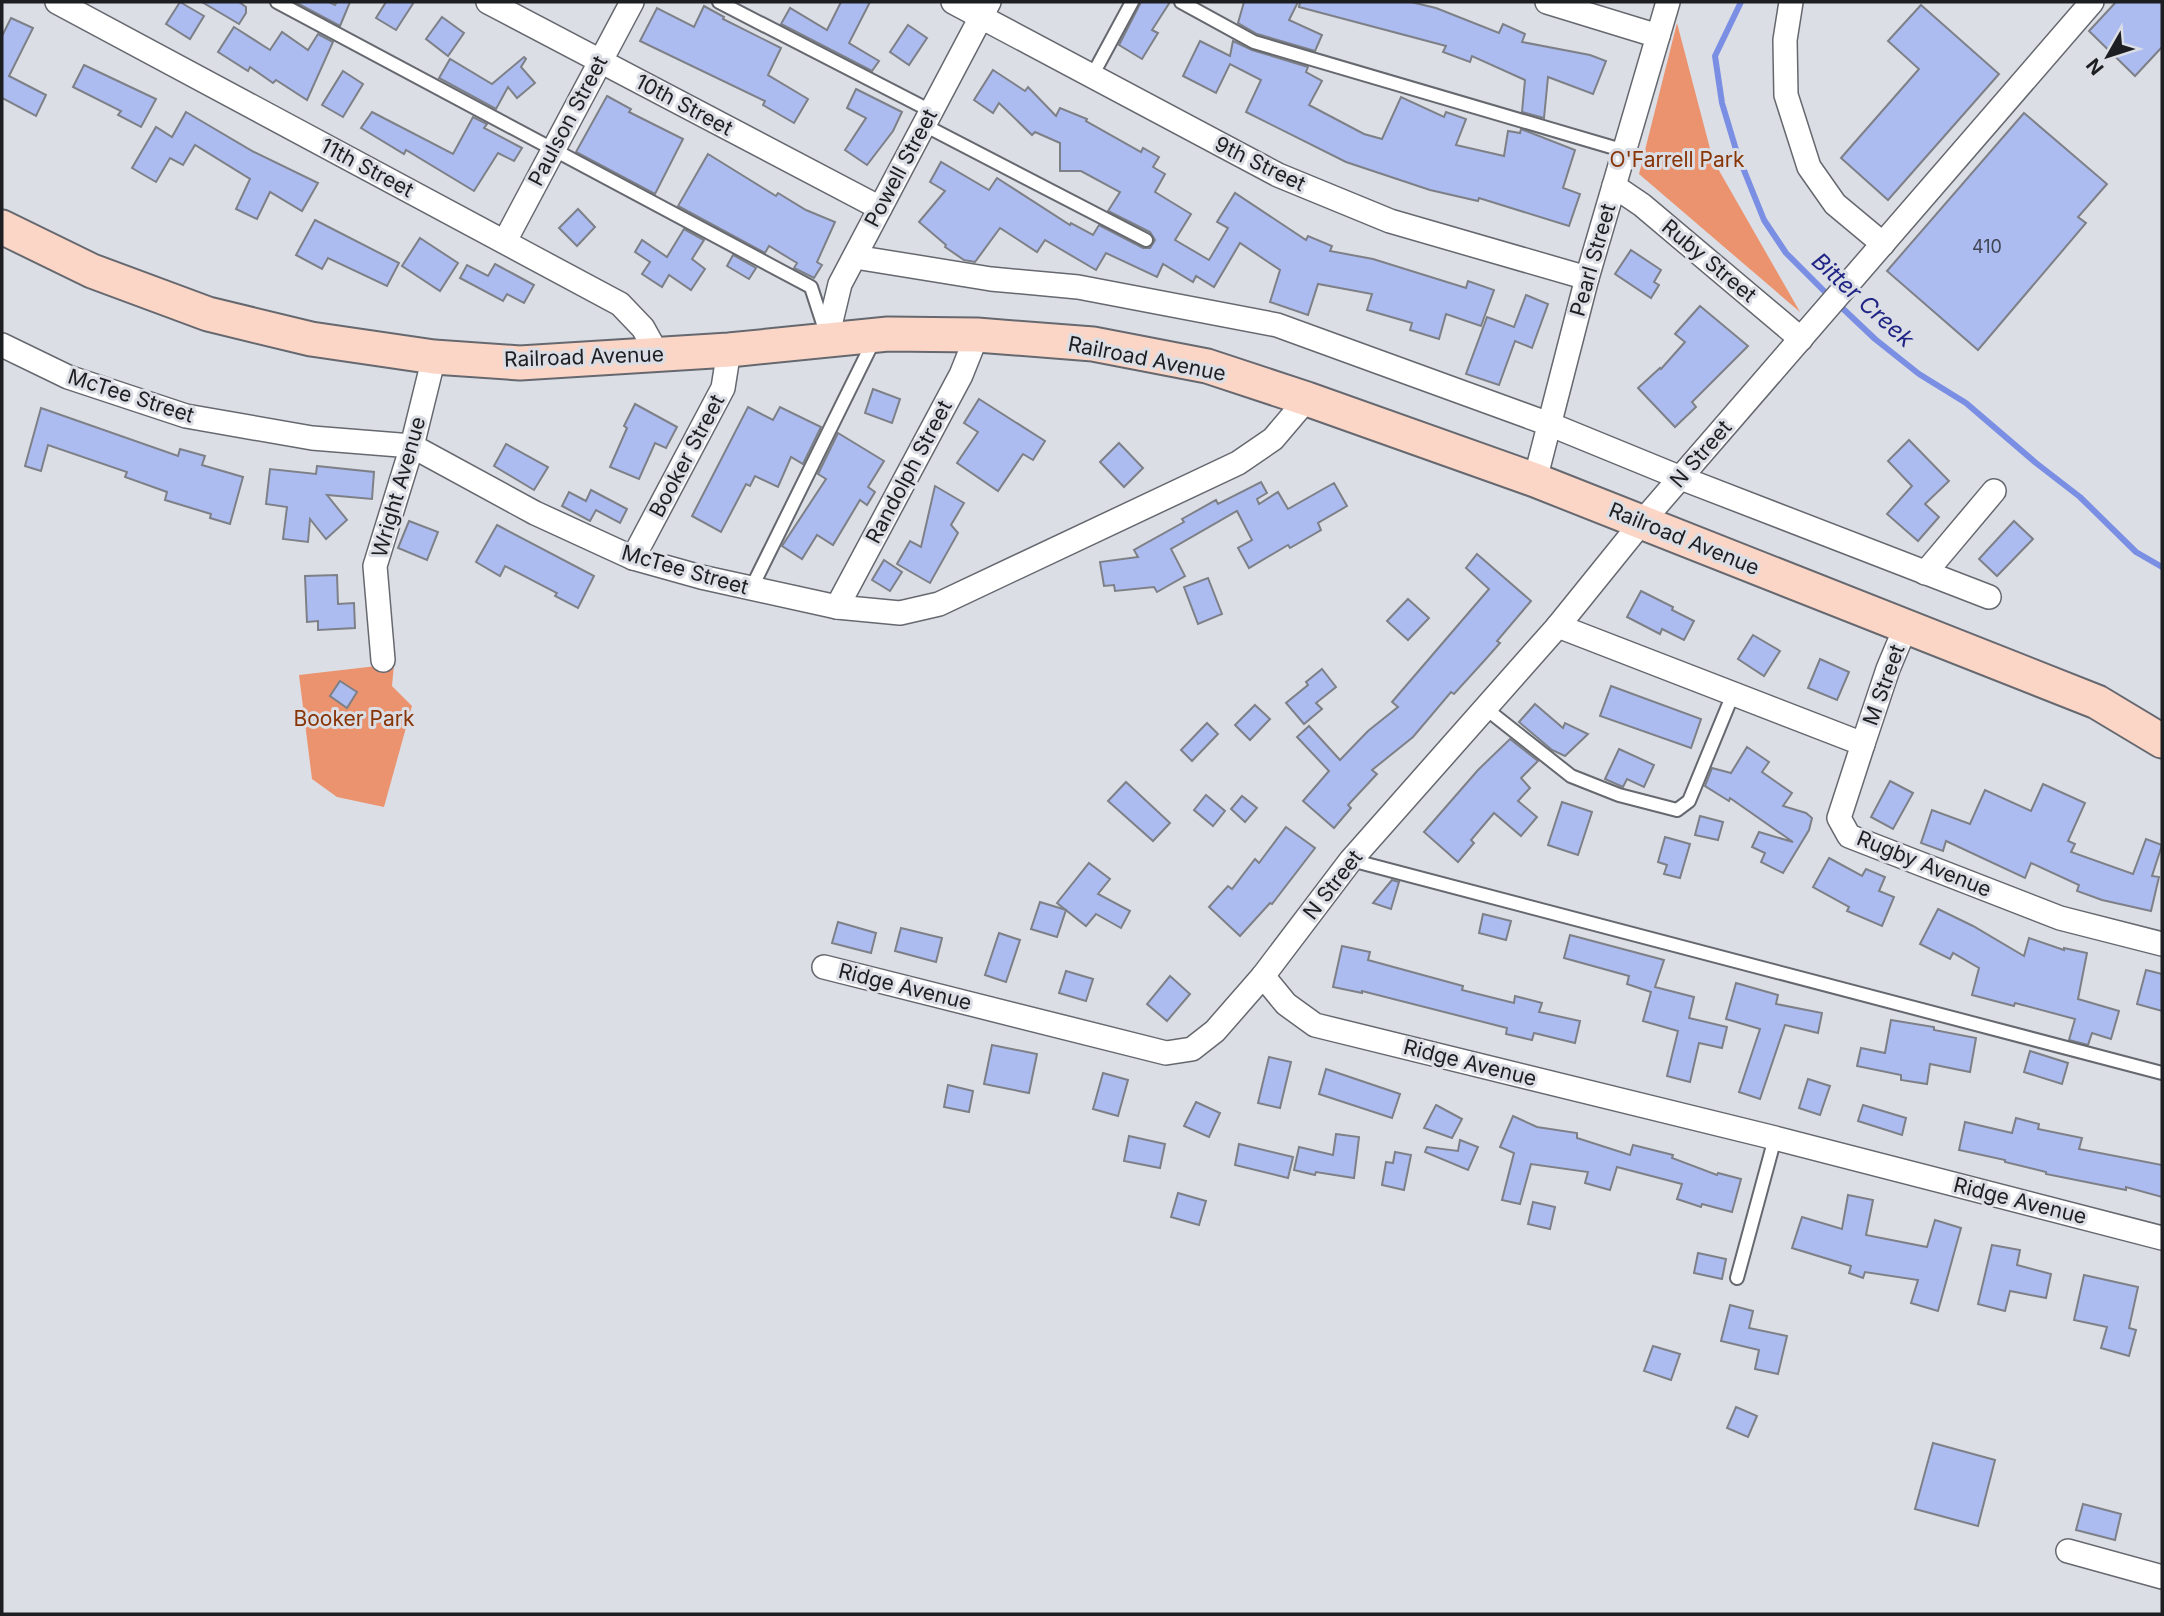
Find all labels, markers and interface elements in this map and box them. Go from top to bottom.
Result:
north arrow [2073,21,2143,91]
street label: Paulson Street [523,51,612,190]
text: N [2082,54,2109,79]
street label: 10th Street [631,69,737,141]
street label: Powell Street [859,104,942,231]
street label: 9th Street [1211,131,1310,196]
street label: 11th Street [316,133,418,203]
park label: O'Farrell Park [1609,147,1745,172]
street label: Pearl Street [1565,201,1621,319]
street label: Ruby Street [1657,214,1762,307]
house number: 410 [1972,236,2002,257]
water label: Bitter Creek [1806,247,1920,353]
street label: Railroad Avenue [1066,331,1228,386]
street label: Railroad Avenue [504,341,664,372]
street label: McTee Street [65,363,197,428]
street label: Booker Street [644,390,729,521]
street label: Randolph Street [860,396,957,548]
street label: Wright Avenue [366,414,431,560]
street label: N Street [1665,415,1737,492]
street label: Railroad Avenue [1605,497,1763,580]
street label: McTee Street [619,539,752,600]
street label: M Street [1857,641,1910,729]
park label: Booker Park [294,706,415,731]
street label: Rugby Avenue [1853,825,1995,902]
street label: N Street [1298,845,1367,924]
street label: Ridge Avenue [836,958,974,1015]
street label: Ridge Avenue [1401,1034,1539,1091]
street label: Ridge Avenue [1951,1172,2089,1229]

